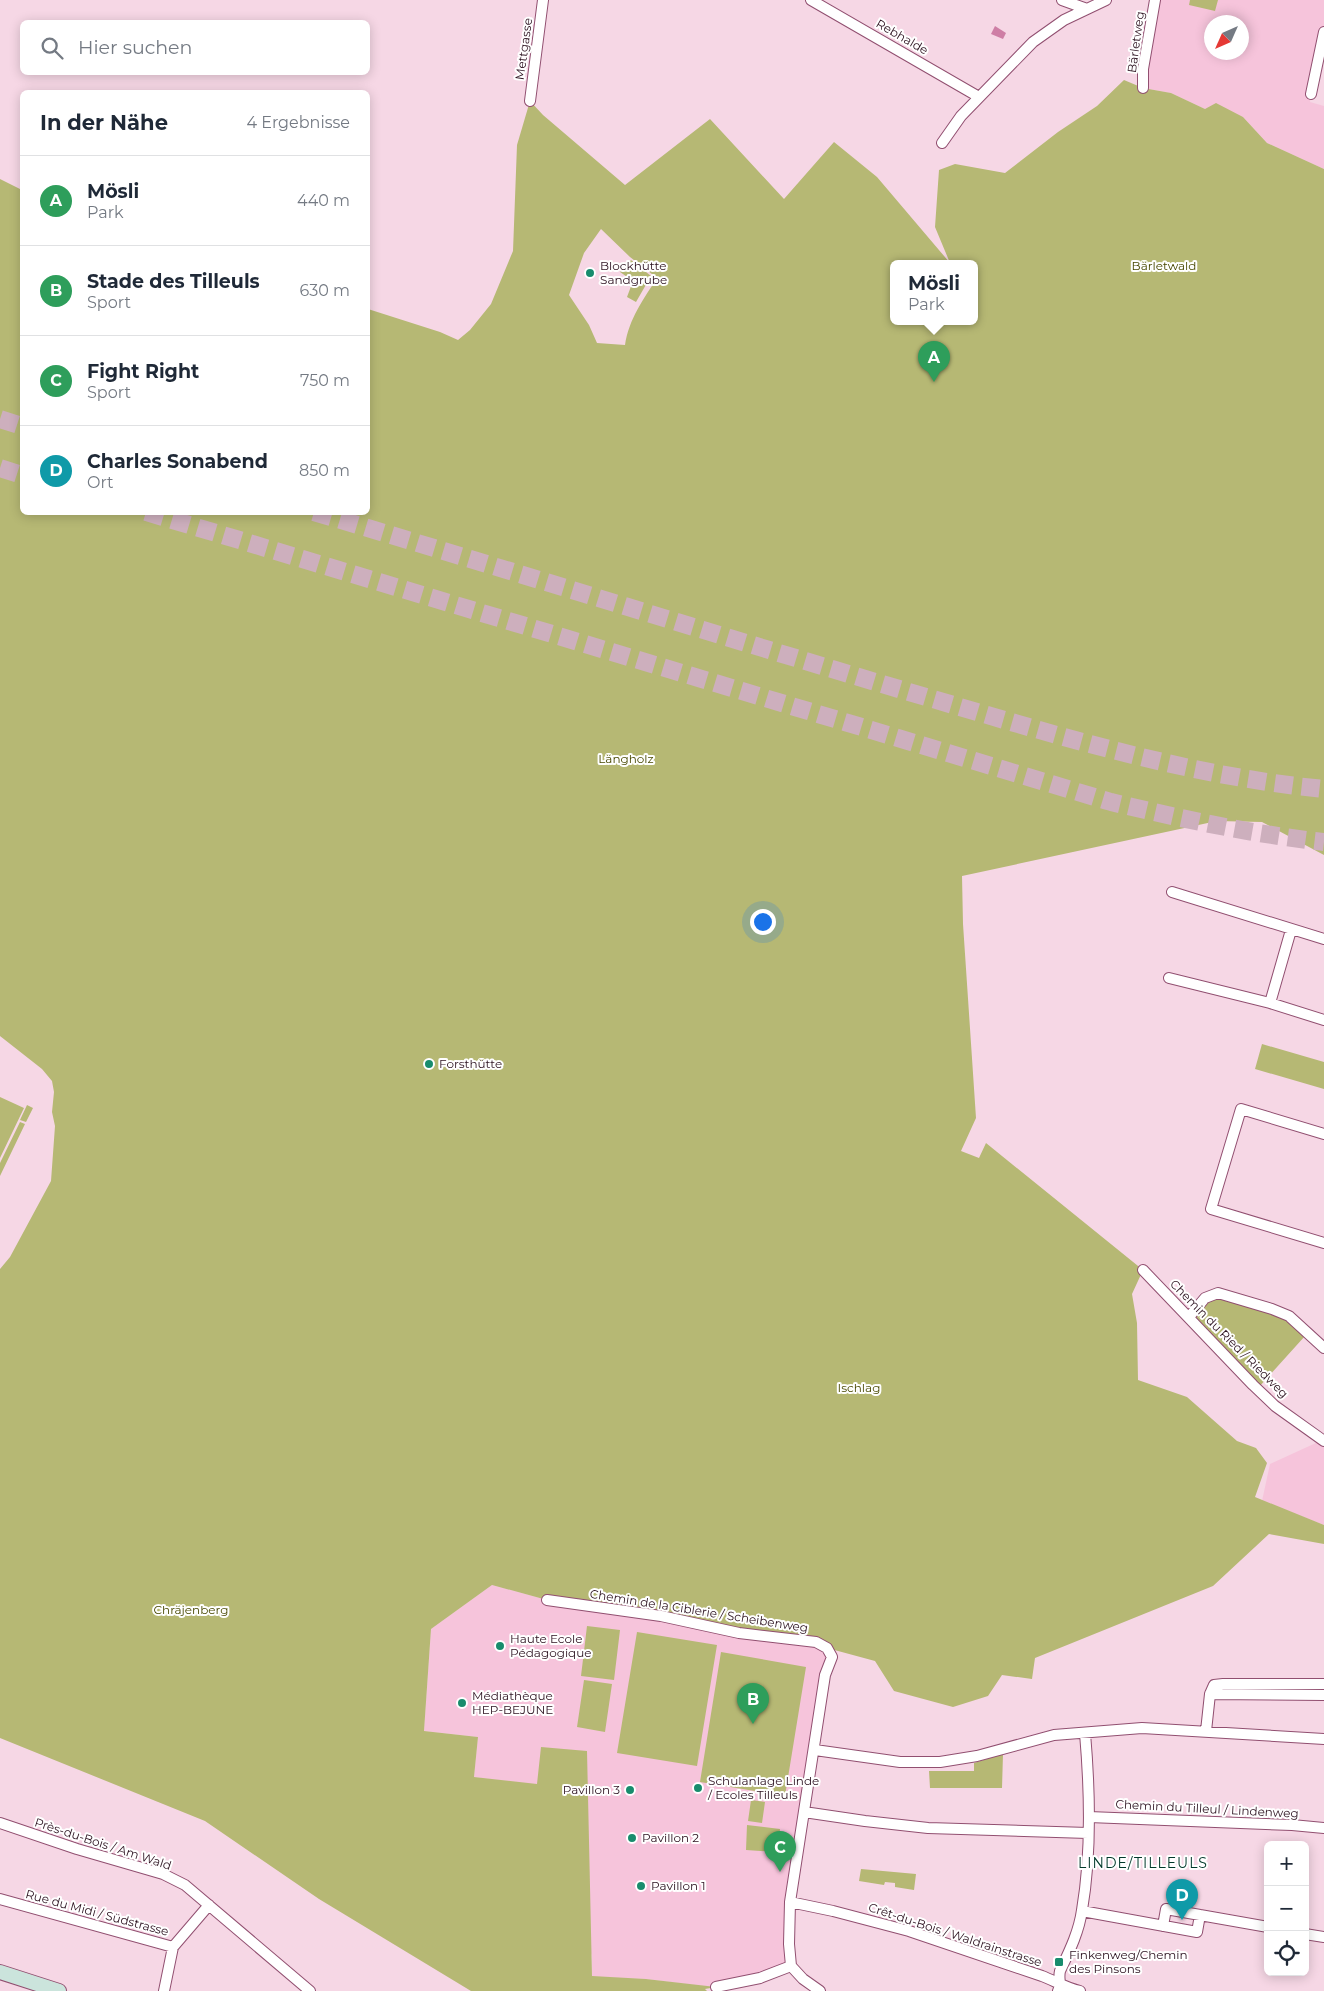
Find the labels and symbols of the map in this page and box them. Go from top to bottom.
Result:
street label: Bärletweg [1124,10,1147,74]
north arrow [1204,15,1249,60]
street label: Rebhalde [873,16,931,58]
street label: Mettgasse [512,17,535,81]
place label: Blockhütte Sandgrube [600,258,667,287]
park label: Bärletwald [1132,258,1196,273]
marker: Blockhütte Sandgrube [584,267,596,279]
pin: A [918,341,950,382]
park label: Längholz [598,751,654,766]
your location [750,909,776,935]
place label: Forsthütte [439,1056,502,1071]
marker: Forsthütte [423,1058,435,1070]
street label: Chemin du Ried / Riedweg [1167,1276,1292,1401]
park label: Ischlag [838,1380,880,1395]
street label: Chemin de la Ciblerie / Scheibenweg [589,1586,809,1635]
park label: Chräjenberg [154,1602,228,1617]
place label: Haute Ecole Pédagogique [510,1631,592,1660]
marker: Haute Ecole Pédagogique [494,1640,506,1652]
pin: B [737,1683,769,1724]
place label: Médiathèque HEP-BEJUNE [472,1688,553,1717]
marker: Médiathèque HEP-BEJUNE [456,1697,468,1709]
place label: Schulanlage Linde / Ecoles Tilleuls [707,1773,819,1802]
place label: Pavillon 3 [563,1782,620,1797]
marker: Schulanlage Linde / Ecoles Tilleuls [692,1782,704,1794]
marker: Pavillon 3 [624,1784,636,1796]
street label: Chemin du Tilleul / Lindenweg [1115,1796,1299,1821]
street label: Près-du-Bois / Am Wald [33,1814,174,1873]
place label: Pavillon 2 [642,1830,699,1845]
pin: C [764,1831,796,1872]
marker: Pavillon 2 [626,1832,638,1844]
district label: LINDE/TILLEULS [1078,1854,1208,1872]
place label: Pavillon 1 [651,1878,706,1893]
pin: D [1166,1879,1198,1920]
marker: Pavillon 1 [635,1880,647,1892]
street label: Rue du Midi / Südstrasse [24,1886,170,1939]
street label: Crêt-du-Bois / Waldrainstrasse [866,1899,1044,1970]
place label: Finkenweg/Chemin des Pinsons [1069,1947,1188,1976]
marker: Finkenweg/Chemin des Pinsons [1053,1956,1065,1968]

